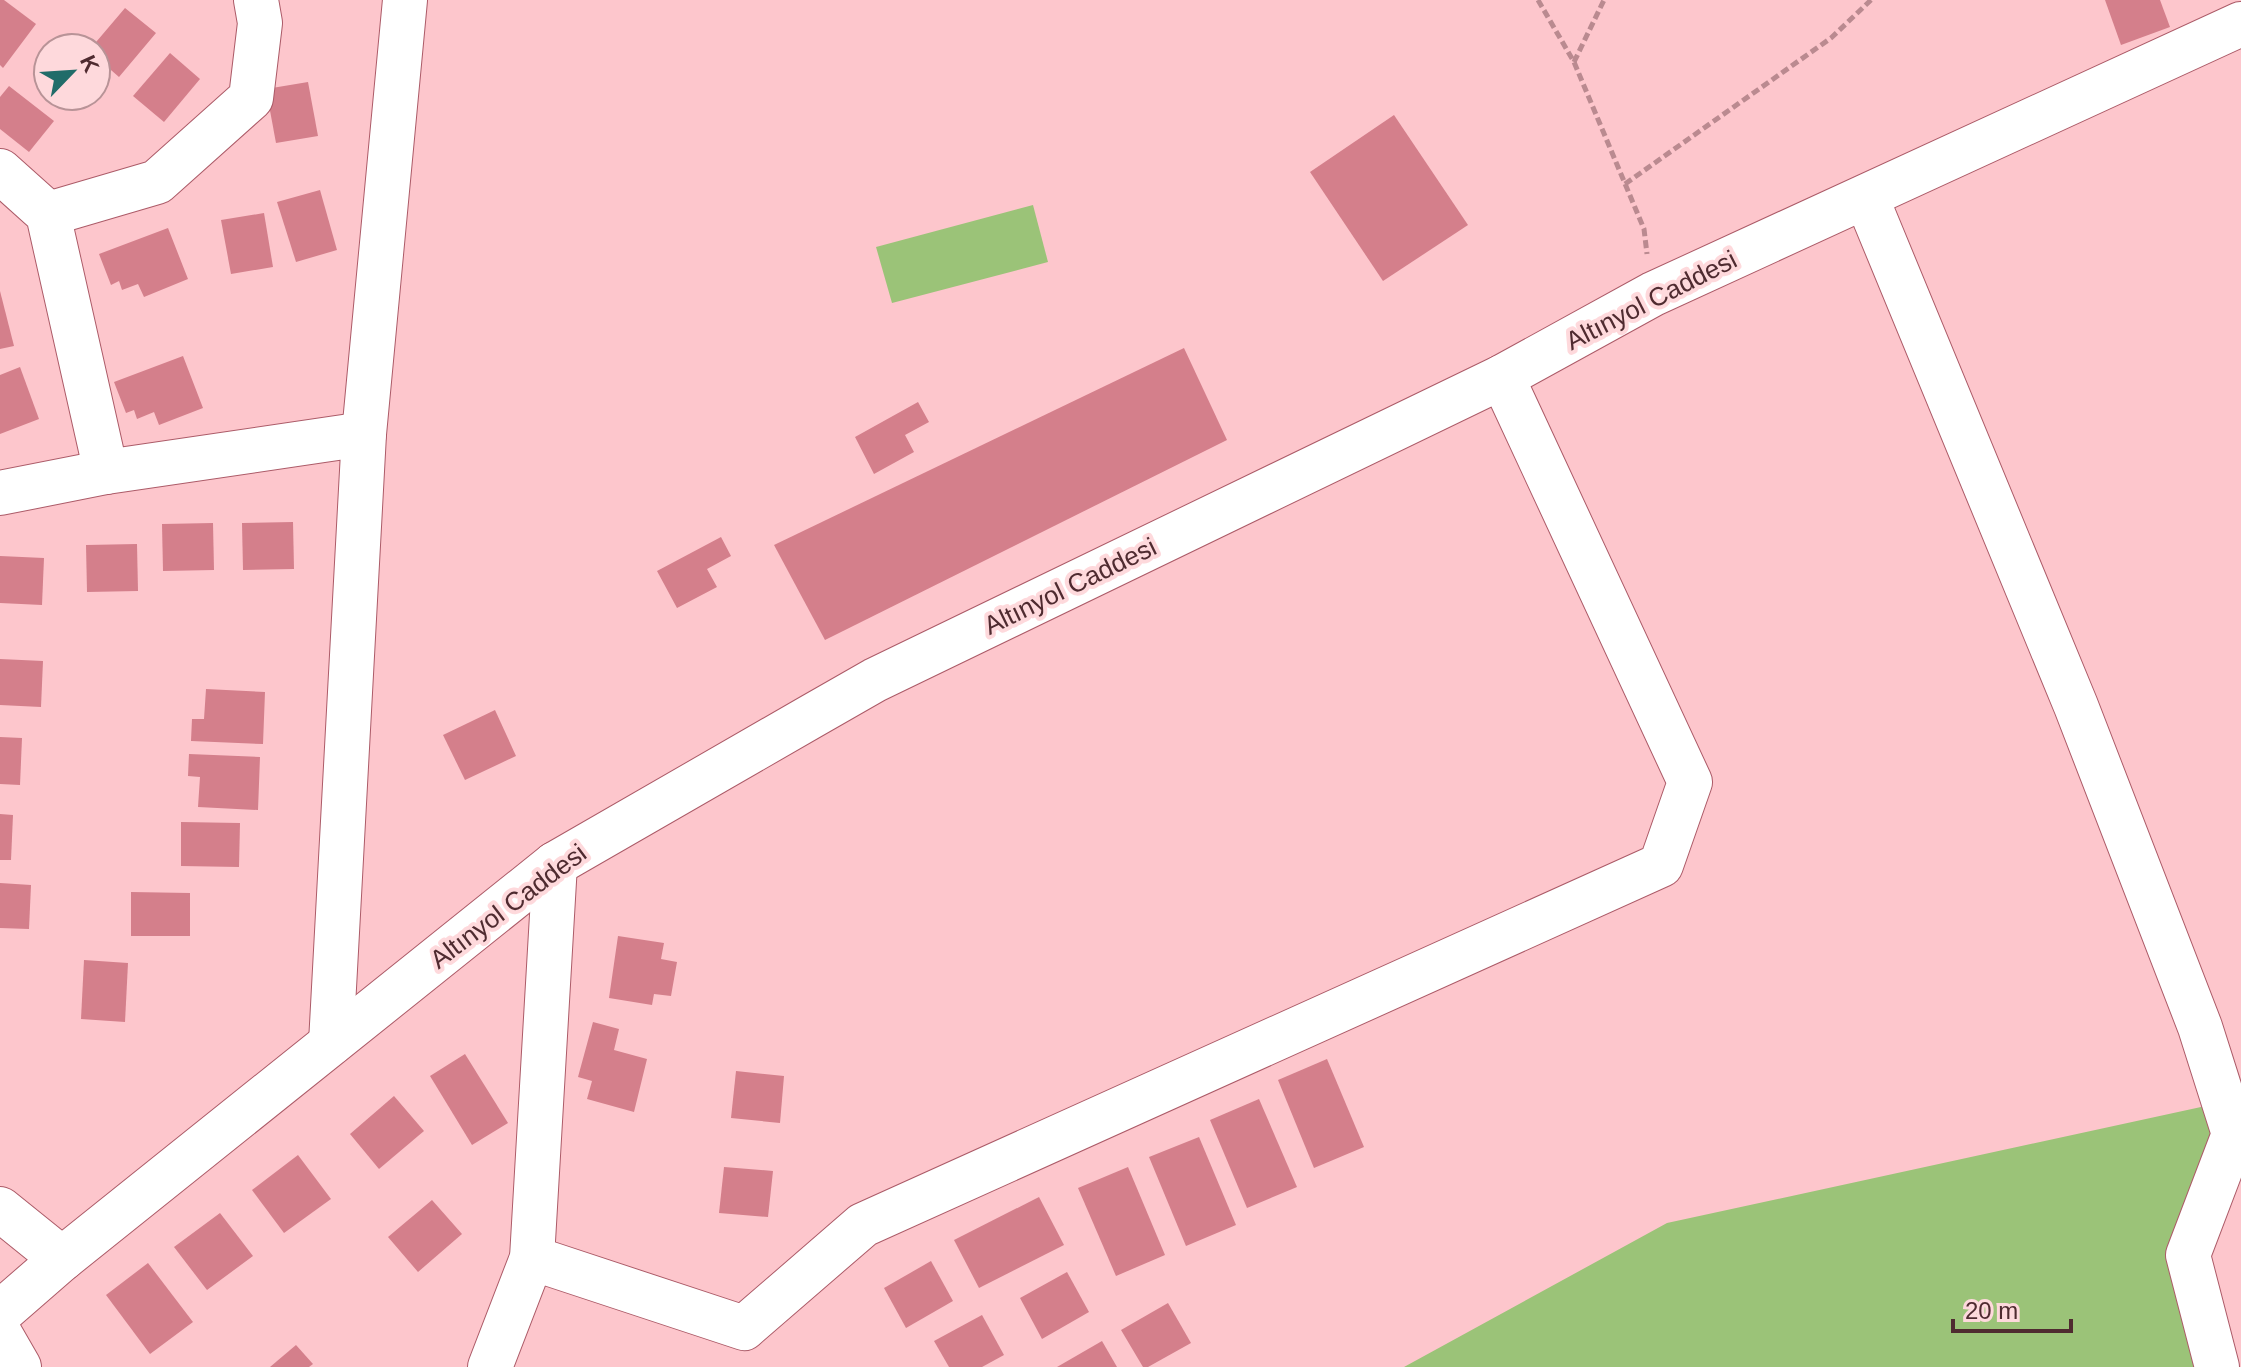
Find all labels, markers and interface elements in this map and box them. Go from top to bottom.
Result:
north arrow [32,32,112,112]
text: K [75,51,104,76]
street label: Altınyol Caddesi [1560,244,1742,356]
street label: Altınyol Caddesi [979,531,1161,641]
street label: Altınyol Caddesi [424,837,592,975]
scale bar [1953,1283,2071,1333]
text: 20 m [1965,1297,2018,1324]

